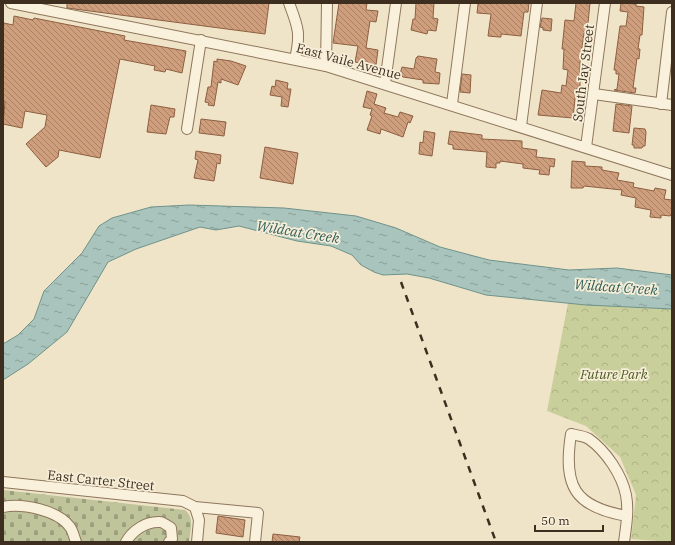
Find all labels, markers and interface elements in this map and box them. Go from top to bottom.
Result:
street label: South Jay Street [569,23,598,123]
street label: East Vaile Avenue [295,39,403,84]
water label: Wildcat Creek [255,217,341,248]
water label: Wildcat Creek [574,275,659,299]
park label: Future Park [579,366,648,383]
street label: East Carter Street [47,466,156,495]
scale bar [535,507,603,533]
text: 50 m [541,513,570,528]

